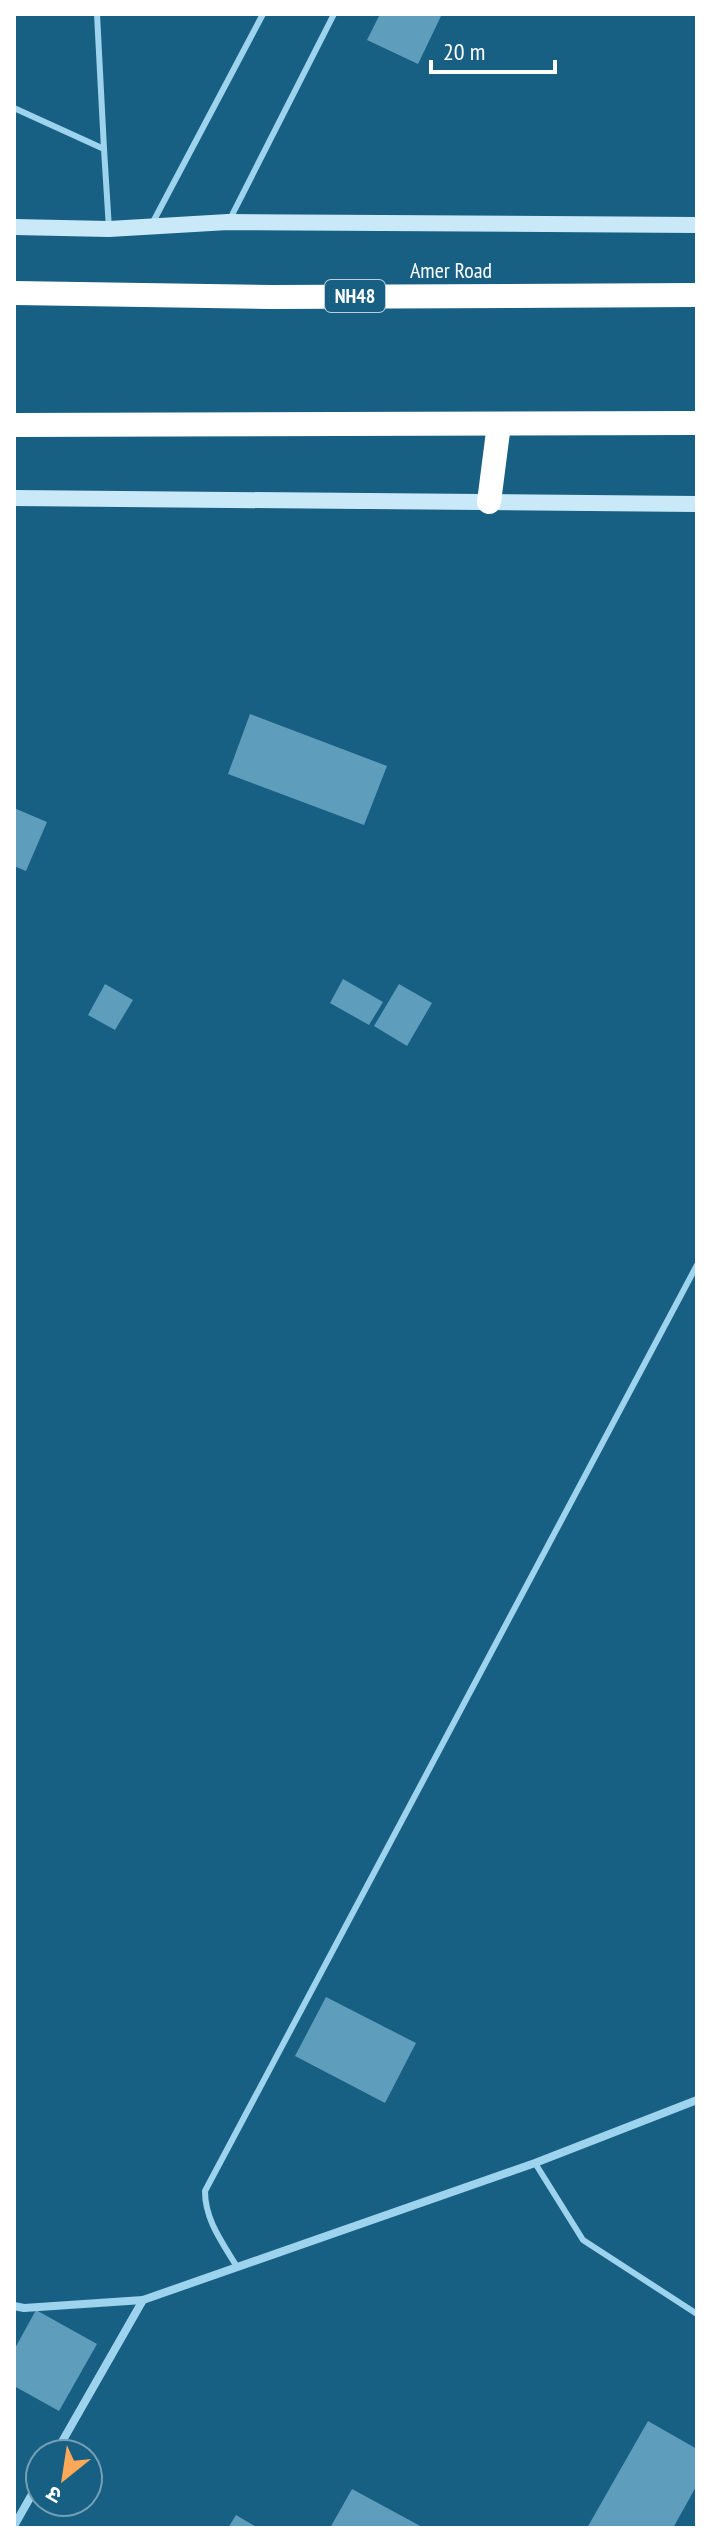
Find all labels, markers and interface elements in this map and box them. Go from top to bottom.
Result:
scale bar [431,24,555,74]
text: 20 m [443,36,485,67]
street label: Amer Road [410,256,492,284]
road number: NH48 [325,280,385,312]
north arrow [24,2438,104,2518]
text: उ [40,2479,67,2511]

